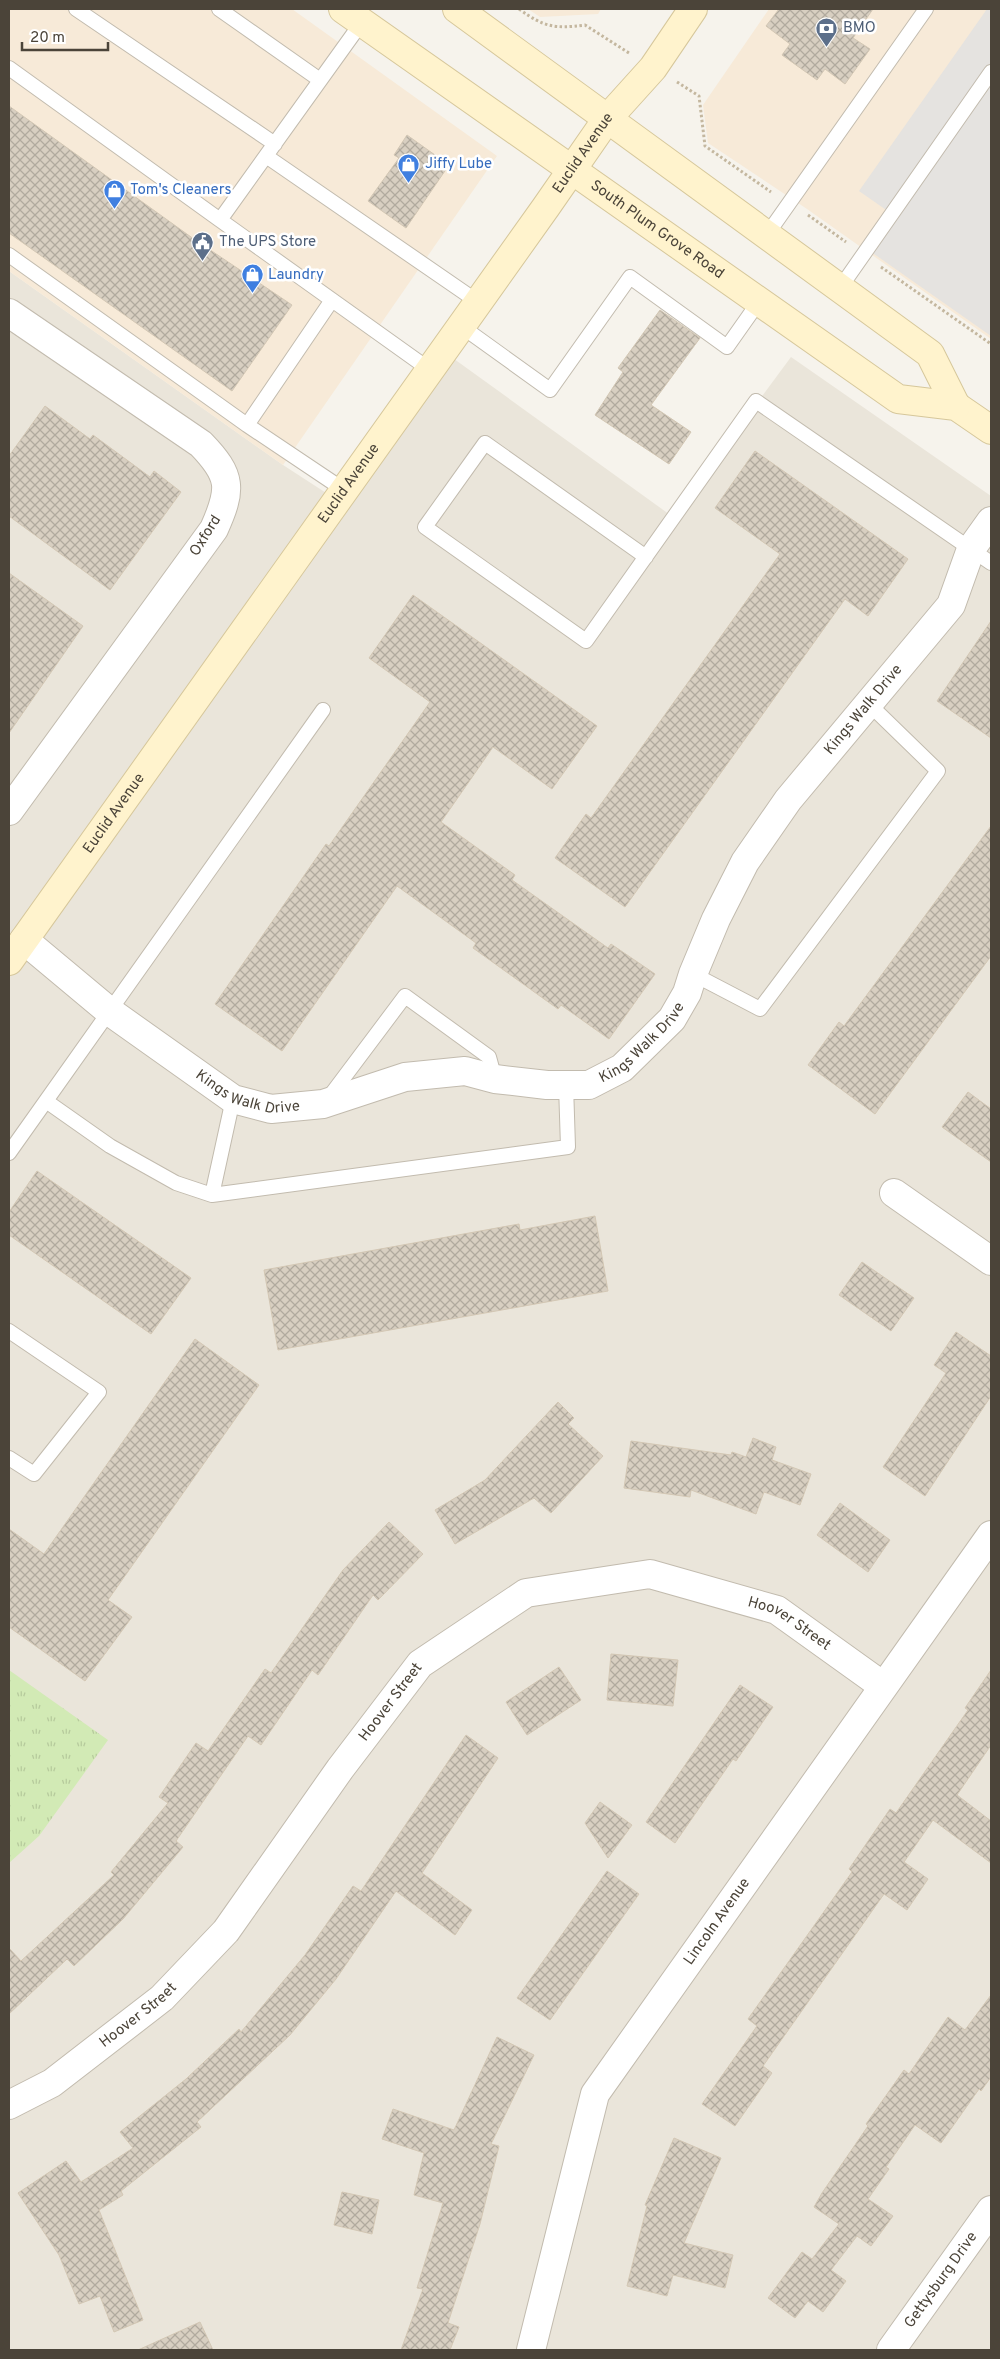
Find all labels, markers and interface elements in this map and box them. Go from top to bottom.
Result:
bank icon: BMO [815,16,839,47]
place label: BMO [843,19,876,38]
scale bar [22,20,109,52]
text: 20 m [30,29,65,48]
street label: Euclid Avenue [549,109,618,197]
shop icon: Jiffy Lube [397,152,421,183]
place label: Jiffy Lube [425,155,492,174]
street label: South Plum Grove Road [587,176,728,283]
shop icon: Tom's Cleaners [102,178,126,209]
place label: Tom's Cleaners [130,181,232,200]
public building icon: The UPS Store [191,230,215,261]
place label: The UPS Store [219,233,316,252]
shop icon: Laundry [240,263,264,294]
place label: Laundry [268,266,324,285]
street label: Euclid Avenue [314,440,384,528]
street label: Oxford [186,512,226,560]
street label: Kings Walk Drive [820,661,907,759]
street label: Euclid Avenue [79,770,149,857]
street label: Kings Walk Drive [596,999,689,1088]
street label: Kings Walk Drive [192,1066,301,1119]
street label: Hoover Street [745,1593,834,1655]
street label: Hoover Street [355,1659,427,1745]
street label: Lincoln Avenue [680,1874,754,1969]
street label: Hoover Street [96,1979,181,2052]
street label: Gettysburg Drive [900,2228,982,2332]

